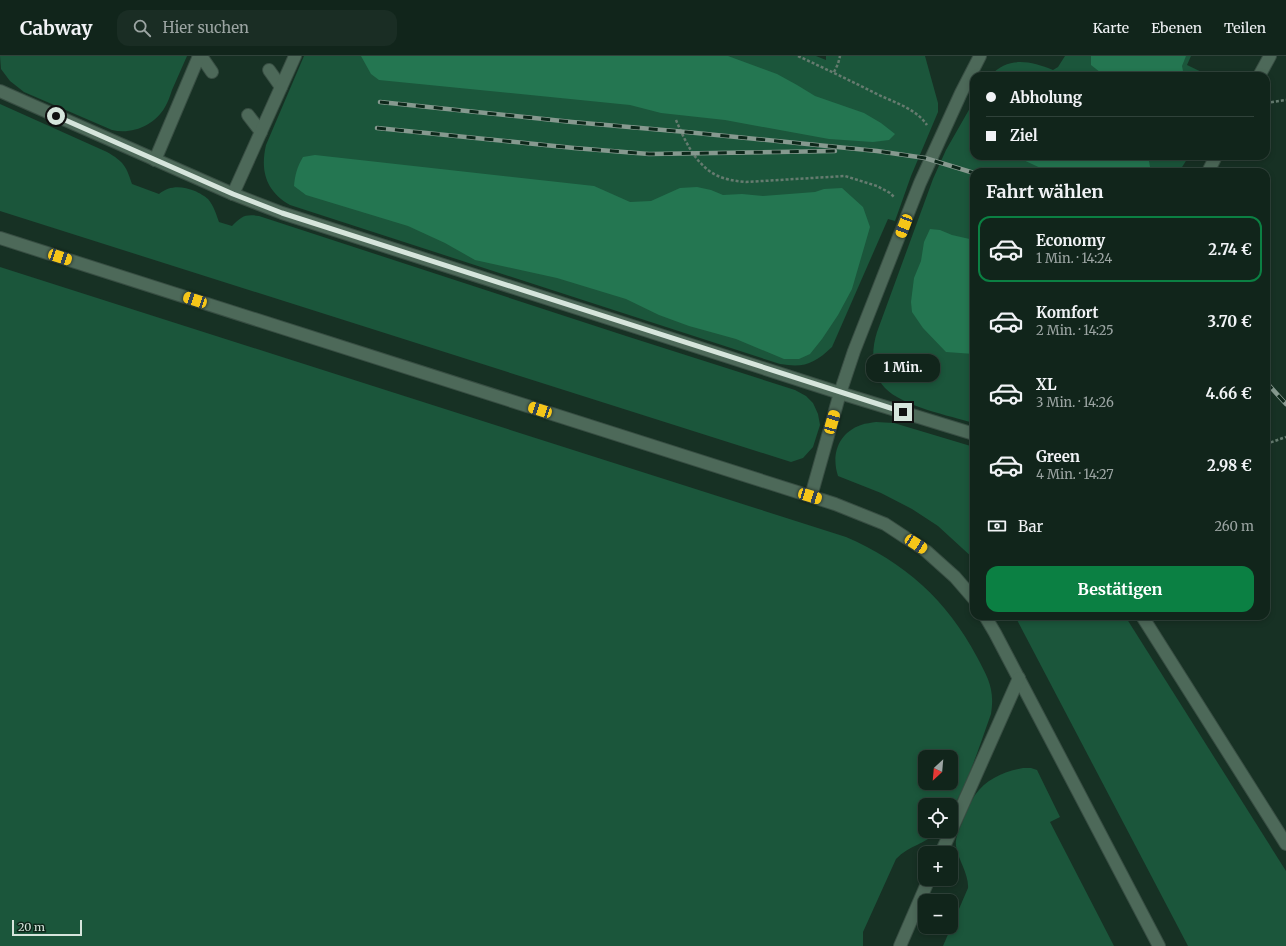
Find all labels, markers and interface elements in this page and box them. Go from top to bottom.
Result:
search box [117,10,397,46]
text: Cabway [20,16,93,40]
icon: search [131,17,153,39]
text: Hier suchen [163,18,249,37]
text: Karte [1093,19,1129,37]
text: Ebenen [1151,19,1202,37]
text: Teilen [1224,19,1266,37]
text: Abholung [1010,88,1082,107]
route start [47,107,65,125]
text: Ziel [1010,126,1038,145]
text: Fahrt wählen [986,180,1104,203]
car [894,213,914,239]
icon: car [988,231,1024,267]
text: Economy [1036,231,1105,250]
text: 2.74 € [1208,240,1252,259]
car [47,248,73,266]
text: 1 Min. · 14:24 [1036,250,1112,267]
car [182,291,208,309]
icon: car [988,303,1024,339]
text: Komfort [1036,303,1099,322]
text: 3.70 € [1208,312,1252,331]
text: 2 Min. · 14:25 [1036,322,1114,339]
callout: 1 Min. [866,354,940,382]
text: 1 Min. [884,359,922,376]
icon: car [988,375,1024,411]
text: XL [1036,375,1057,394]
text: 4.66 € [1205,384,1252,403]
text: 3 Min. · 14:26 [1036,394,1114,411]
car [527,401,553,419]
route end [894,403,912,421]
car [823,409,841,435]
icon: car [988,447,1024,483]
text: Green [1036,447,1080,466]
text: 2.98 € [1207,456,1252,475]
text: 4 Min. · 14:27 [1036,466,1114,483]
car [797,487,823,505]
icon: cash [986,515,1008,537]
text: Bar [1018,517,1043,536]
text: 260 m [1214,518,1254,535]
car [903,532,929,556]
button: Bestätigen [986,566,1254,612]
north arrow [918,750,958,790]
map controls [918,750,958,934]
button: locate [918,798,958,838]
button: + [918,846,958,886]
button: − [918,894,958,934]
scale bar [12,918,82,937]
text: 20 m [18,920,45,934]

